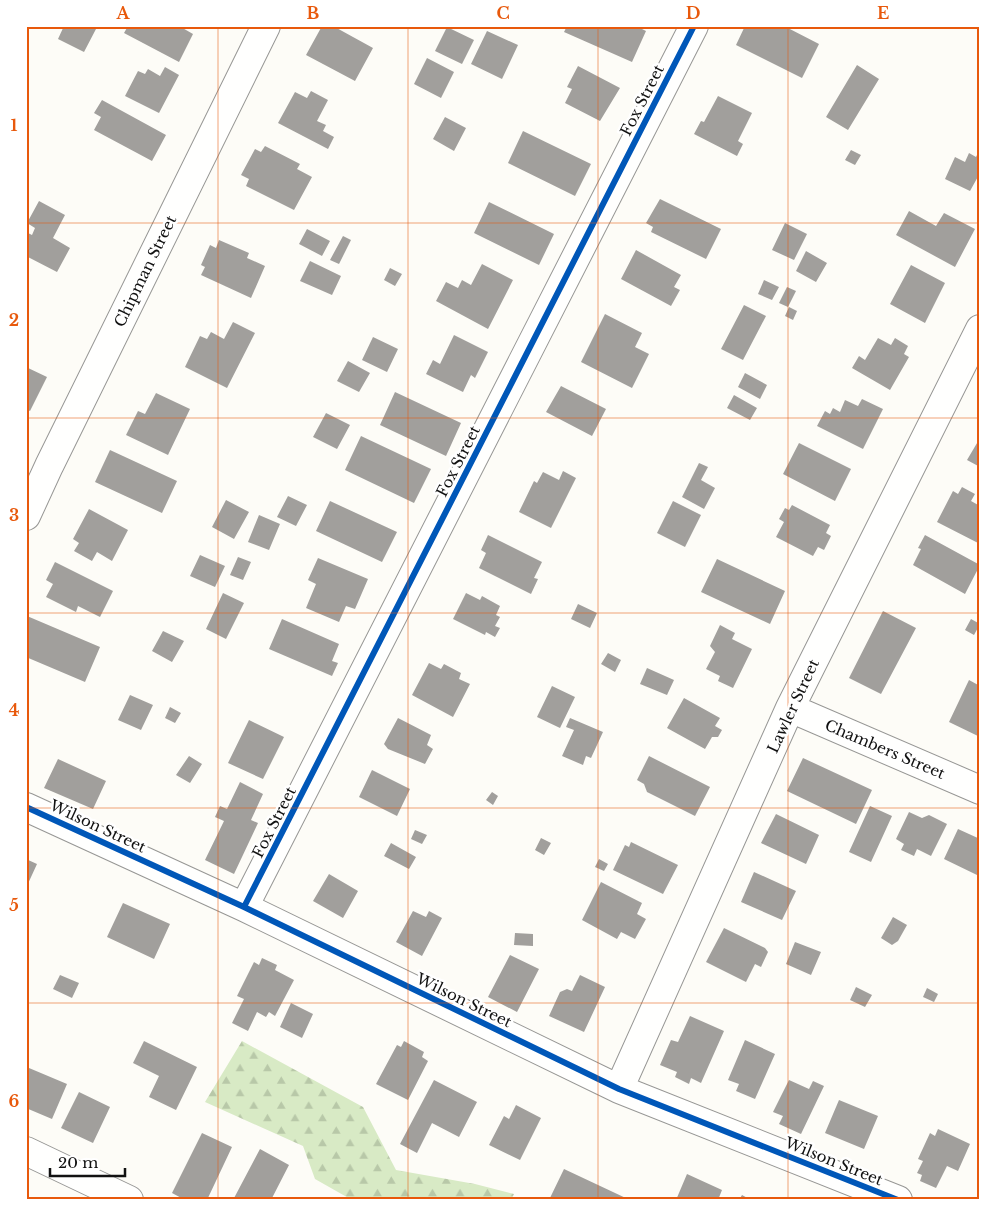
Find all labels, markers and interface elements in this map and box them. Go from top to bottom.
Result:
text: A [116,3,131,23]
text: B [307,3,320,23]
text: C [496,3,510,23]
text: D [686,3,700,23]
text: E [877,3,889,23]
street label: Fox Street [616,61,668,139]
text: 1 [11,115,18,135]
street label: Chipman Street [110,212,180,330]
text: 2 [9,310,19,330]
street label: Fox Street [432,422,484,500]
text: 3 [9,505,19,525]
street label: Lawler Street [763,656,823,756]
text: 4 [9,700,19,720]
street label: Chambers Street [822,715,948,783]
street label: Fox Street [248,783,300,861]
street label: Wilson Street [46,795,149,857]
text: 5 [9,895,19,915]
street label: Wilson Street [412,968,515,1031]
text: 6 [9,1091,20,1111]
street label: Wilson Street [781,1132,886,1189]
scale bar [50,1146,125,1178]
text: 20 m [58,1153,98,1172]

